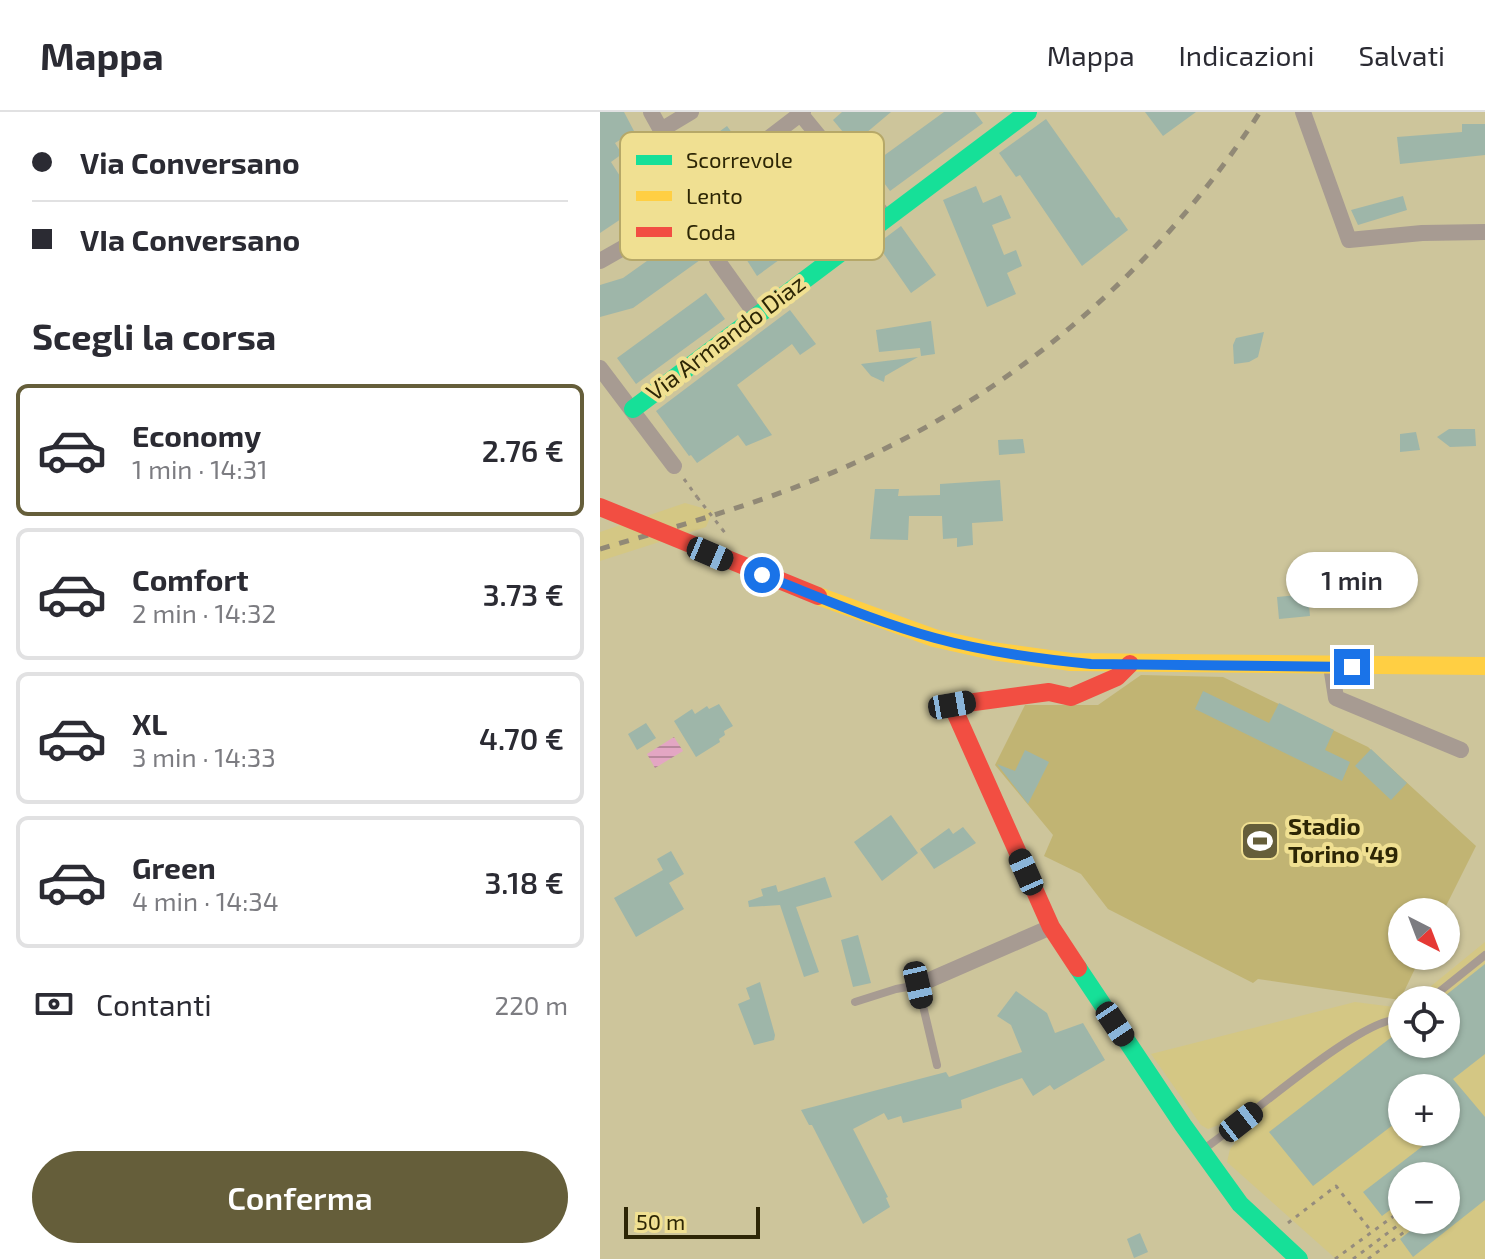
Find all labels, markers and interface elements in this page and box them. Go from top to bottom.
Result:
text: Mappa [40,32,164,78]
text: Mappa [1047,38,1135,72]
text: Indicazioni [1179,38,1315,72]
text: Salvati [1359,38,1445,72]
legend [620,132,884,260]
text: Via Conversano [80,144,300,180]
text: Scorrevole [686,146,793,172]
text: Lento [686,182,743,208]
text: Coda [686,218,736,244]
text: VIa Conversano [80,221,300,257]
street label: Via Armando Diaz [640,268,810,406]
text: Scegli la corsa [32,314,276,357]
icon: car [36,414,108,486]
text: Economy [132,417,261,453]
text: 2.76 € [482,432,564,468]
text: 1 min · 14:31 [132,453,268,484]
car [683,534,737,574]
callout: 1 min [1286,551,1418,607]
route start [744,557,780,593]
icon: car [36,558,108,630]
text: Comfort [132,561,249,597]
text: 1 min [1321,564,1383,595]
text: 3.73 € [483,576,564,612]
text: 2 min · 14:32 [132,597,276,628]
route end [1334,649,1370,685]
car [926,689,978,721]
icon: car [36,702,108,774]
text: XL [132,705,167,741]
text: 4.70 € [479,720,564,756]
text: 3 min · 14:33 [132,741,276,772]
place label: Stadio Torino '49 [1288,811,1399,868]
sports icon: Stadio Torino '49 [1239,820,1281,862]
car [1005,845,1047,899]
icon: car [36,846,108,918]
text: Green [132,849,216,885]
text: 3.18 € [485,864,564,900]
text: 4 min · 14:34 [132,885,279,916]
north arrow [1388,898,1460,970]
map controls [1388,898,1460,1234]
car [901,959,935,1011]
icon: cash [32,982,76,1026]
text: Contanti [96,986,212,1022]
button: locate [1388,986,1460,1058]
text: 220 m [495,989,568,1020]
car [1092,997,1138,1051]
button: + [1388,1074,1460,1146]
car [1215,1098,1267,1146]
button: Conferma [32,1151,568,1243]
button: − [1388,1162,1460,1234]
scale bar [624,1203,760,1239]
text: 50 m [636,1208,685,1234]

